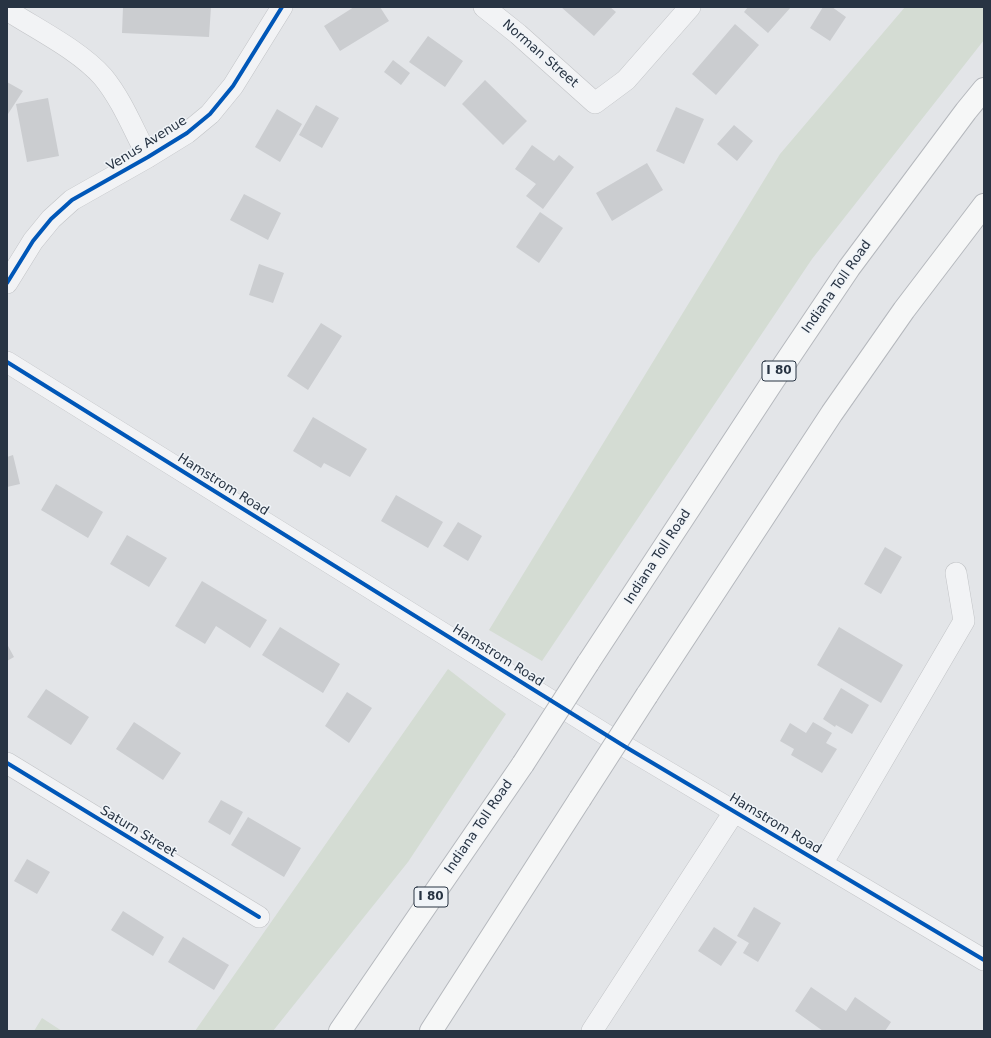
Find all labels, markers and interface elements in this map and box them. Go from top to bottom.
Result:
street label: Norman Street [499,17,581,91]
street label: Venus Avenue [104,113,190,175]
street label: Indiana Toll Road [799,238,875,336]
road number: I 80 [762,361,796,381]
street label: Hamstrom Road [174,451,272,519]
street label: Indiana Toll Road [622,507,694,607]
street label: Hamstrom Road [449,622,547,690]
street label: Indiana Toll Road [442,777,516,877]
street label: Hamstrom Road [726,790,824,858]
street label: Saturn Street [97,803,179,861]
road number: I 80 [414,887,448,907]

